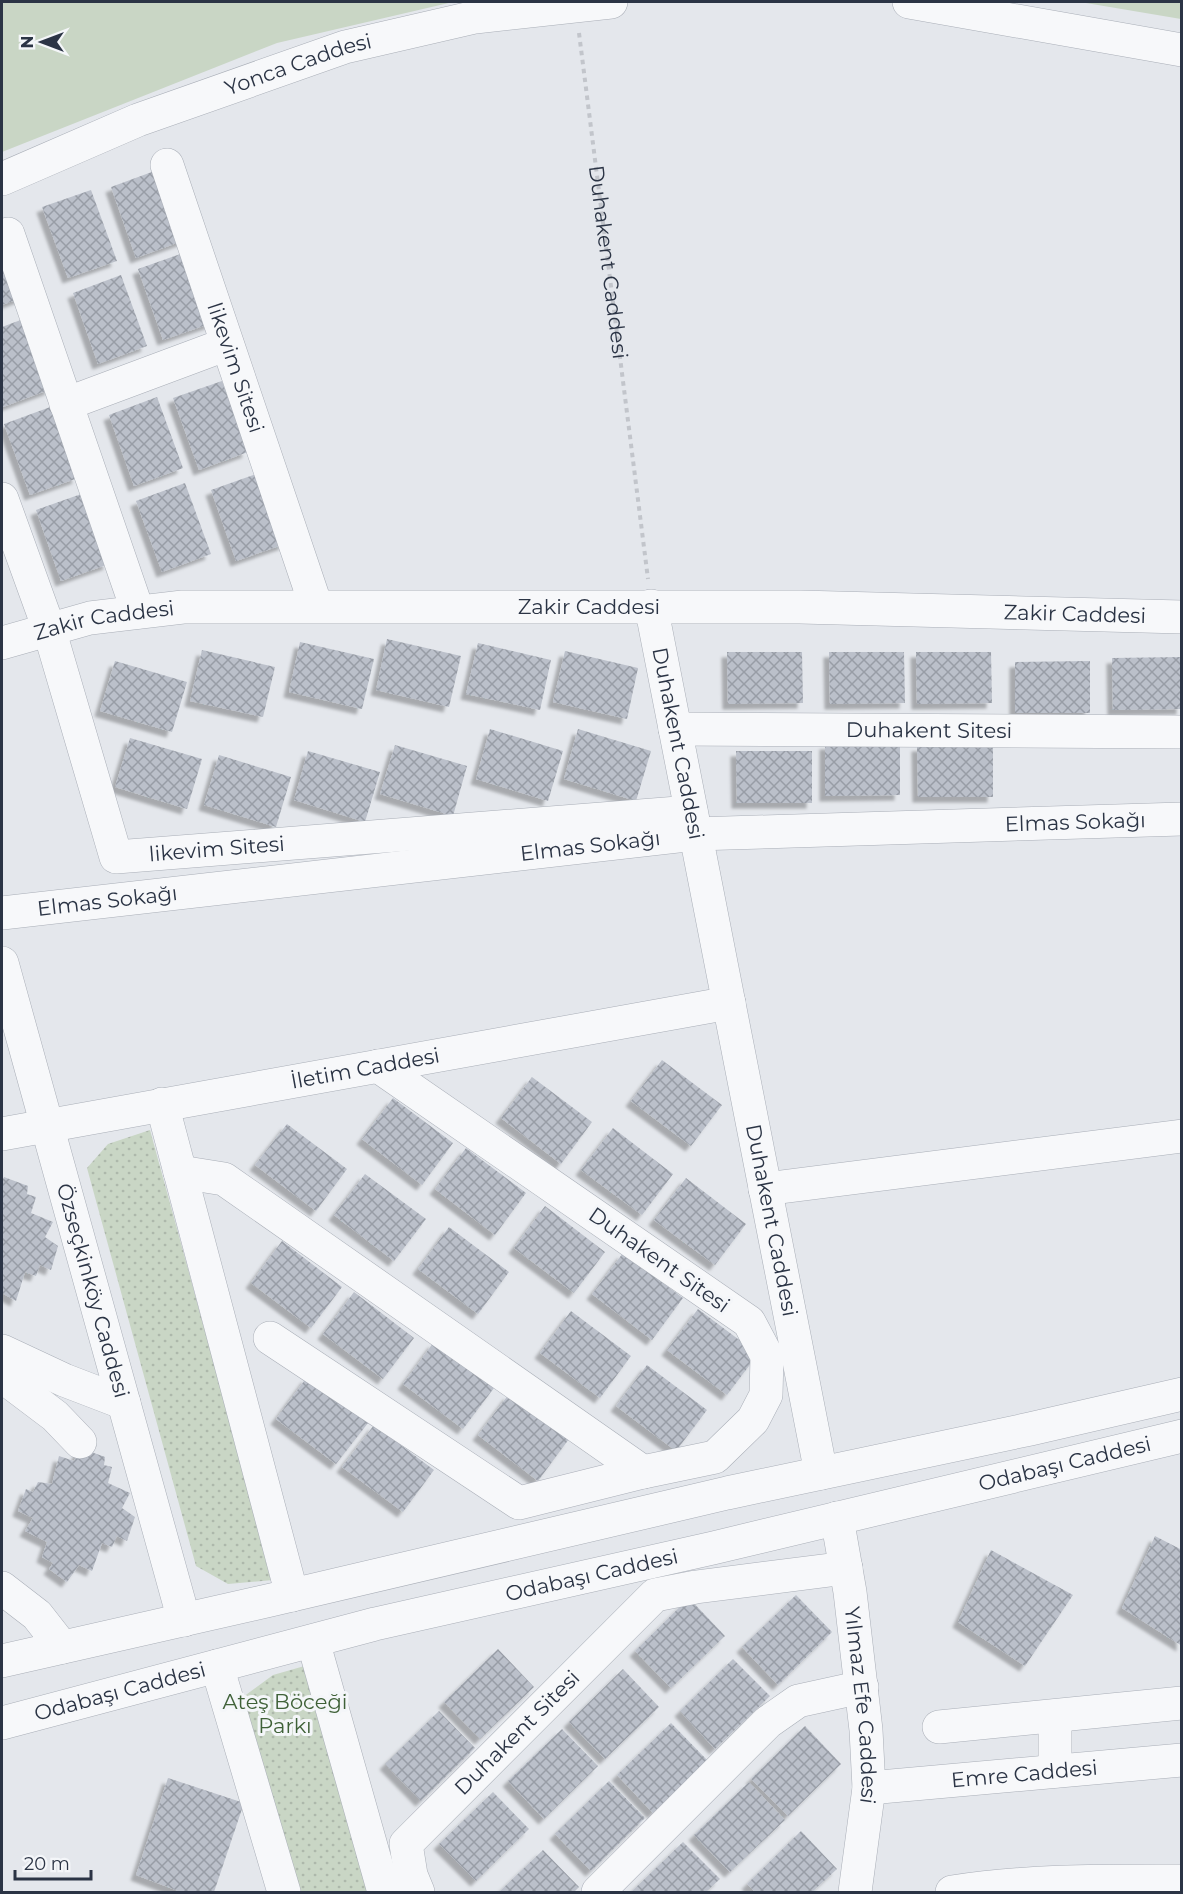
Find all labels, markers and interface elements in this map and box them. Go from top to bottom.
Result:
north arrow [12,12,72,72]
street label: Yonca Caddesi [221,28,374,100]
text: N [18,36,37,48]
street label: Duhakent Caddesi [584,164,633,361]
street label: likevim Sitesi [202,299,270,436]
street label: Zakir Caddesi [518,594,660,619]
street label: Zakir Caddesi [31,595,176,645]
street label: Zakir Caddesi [1003,599,1146,628]
street label: Duhakent Caddesi [647,645,709,842]
street label: Duhakent Sitesi [846,717,1012,743]
street label: Elmas Sokağı [1004,807,1146,836]
street label: Elmas Sokağı [519,825,662,866]
street label: likevim Sitesi [148,831,285,866]
street label: Elmas Sokağı [36,880,179,921]
street label: İletim Caddesi [289,1042,442,1094]
street label: Duhakent Caddesi [741,1122,803,1318]
street label: Özseçkinköy Caddesi [52,1180,135,1401]
street label: Duhakent Sitesi [584,1202,735,1317]
street label: Odabaşı Caddesi [976,1431,1153,1496]
street label: Odabaşı Caddesi [503,1543,680,1606]
street label: Yılmaz Efe Caddesi [840,1605,882,1806]
street label: Odabaşı Caddesi [31,1657,208,1726]
street label: Duhakent Sitesi [449,1665,584,1800]
park label: Ateş Böceği Parkı [223,1689,347,1738]
street label: Emre Caddesi [950,1755,1099,1793]
scale bar [15,1843,92,1881]
text: 20 m [24,1853,70,1875]

